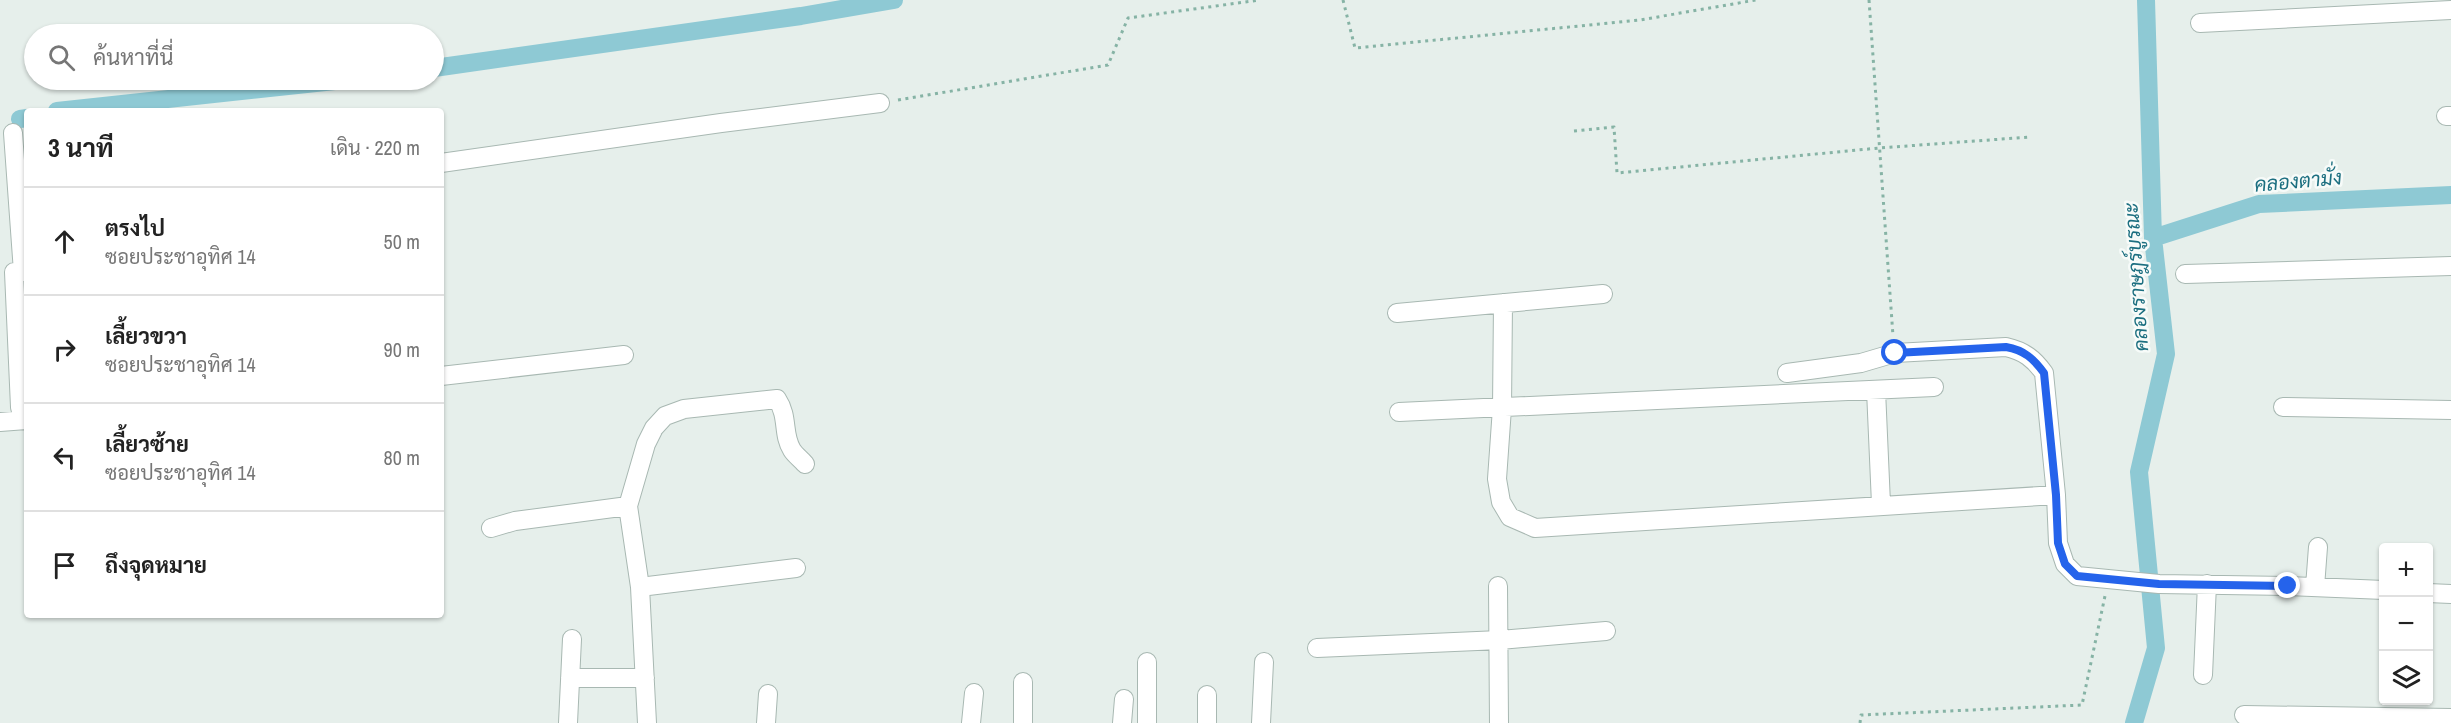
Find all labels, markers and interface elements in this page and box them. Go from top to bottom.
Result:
search box [24,24,444,90]
icon: search [45,41,78,74]
text: ค้นหาที่นี่ [93,42,173,72]
text: 3 นาที [48,130,114,165]
text: เดิน · 220 m [330,134,420,161]
water label: คลองตามั่ง [2253,161,2343,198]
water label: คลองราษฎร์บูรณะ [2117,201,2156,352]
text: ตรงไป [105,213,165,243]
icon: ahead [48,225,81,258]
text: 50 m [384,228,420,255]
text: ซอยประชาอุทิศ 14 [105,243,256,270]
text: เลี้ยวขวา [105,321,187,351]
icon: right [48,333,81,366]
text: 90 m [384,336,420,363]
route start [1881,339,1907,365]
text: ซอยประชาอุทิศ 14 [105,351,256,378]
text: เลี้ยวซ้าย [105,429,189,459]
icon: left [48,441,81,474]
text: 80 m [384,444,420,471]
text: ซอยประชาอุทิศ 14 [105,459,256,486]
map controls [2379,543,2433,705]
button: + [2379,543,2433,597]
icon: arrive [48,549,81,582]
text: ถึงจุดหมาย [105,550,207,580]
route end [2274,572,2300,598]
button: − [2379,597,2433,651]
button: layers [2379,651,2433,705]

